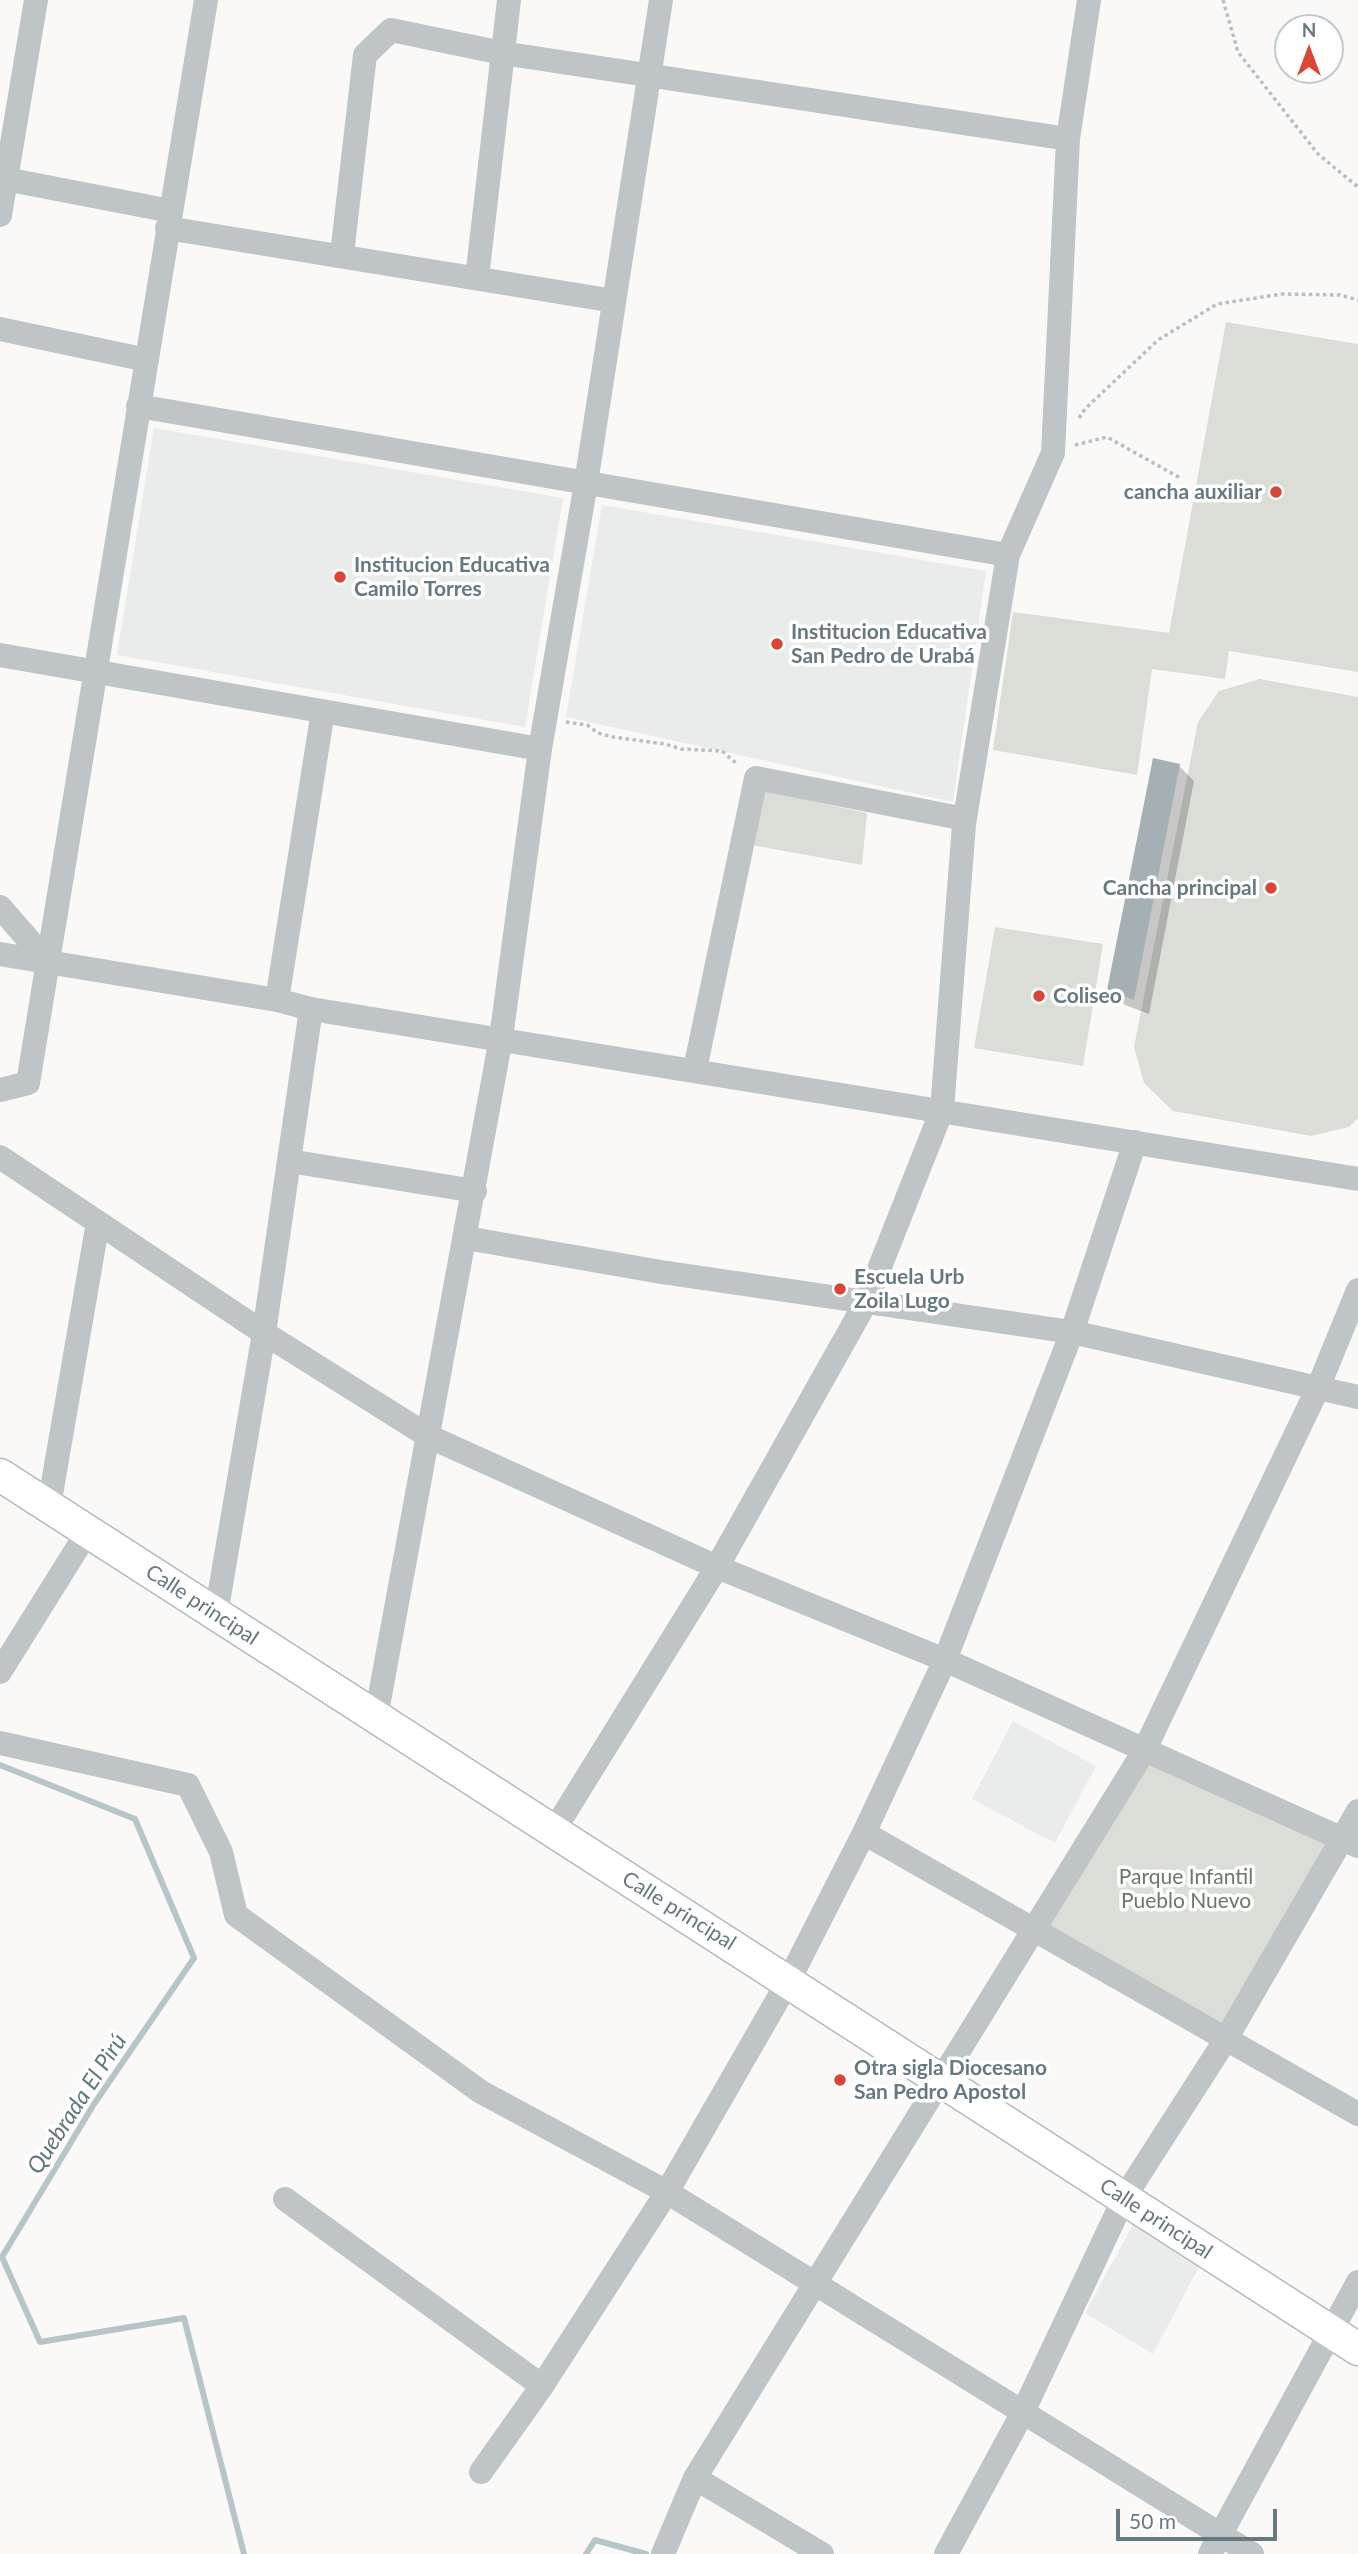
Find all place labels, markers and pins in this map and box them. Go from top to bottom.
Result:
place label: cancha auxiliar [1124,479,1262,505]
marker: cancha auxiliar [1268,484,1284,500]
place label: Institucion Educativa Camilo Torres [354,552,550,602]
marker: Institucion Educativa Camilo Torres [332,569,348,585]
place label: Institucion Educativa San Pedro de Urabá [791,619,987,669]
marker: Institucion Educativa San Pedro de Urabá [769,636,785,652]
place label: Cancha principal [1103,875,1257,901]
marker: Cancha principal [1263,880,1279,896]
place label: Coliseo [1053,983,1122,1009]
marker: Coliseo [1031,988,1047,1004]
place label: Escuela Urb Zoila Lugo [854,1264,964,1314]
marker: Escuela Urb Zoila Lugo [832,1281,848,1297]
place label: Otra sigla Diocesano San Pedro Apostol [854,2055,1047,2105]
marker: Otra sigla Diocesano San Pedro Apostol [832,2072,848,2088]

